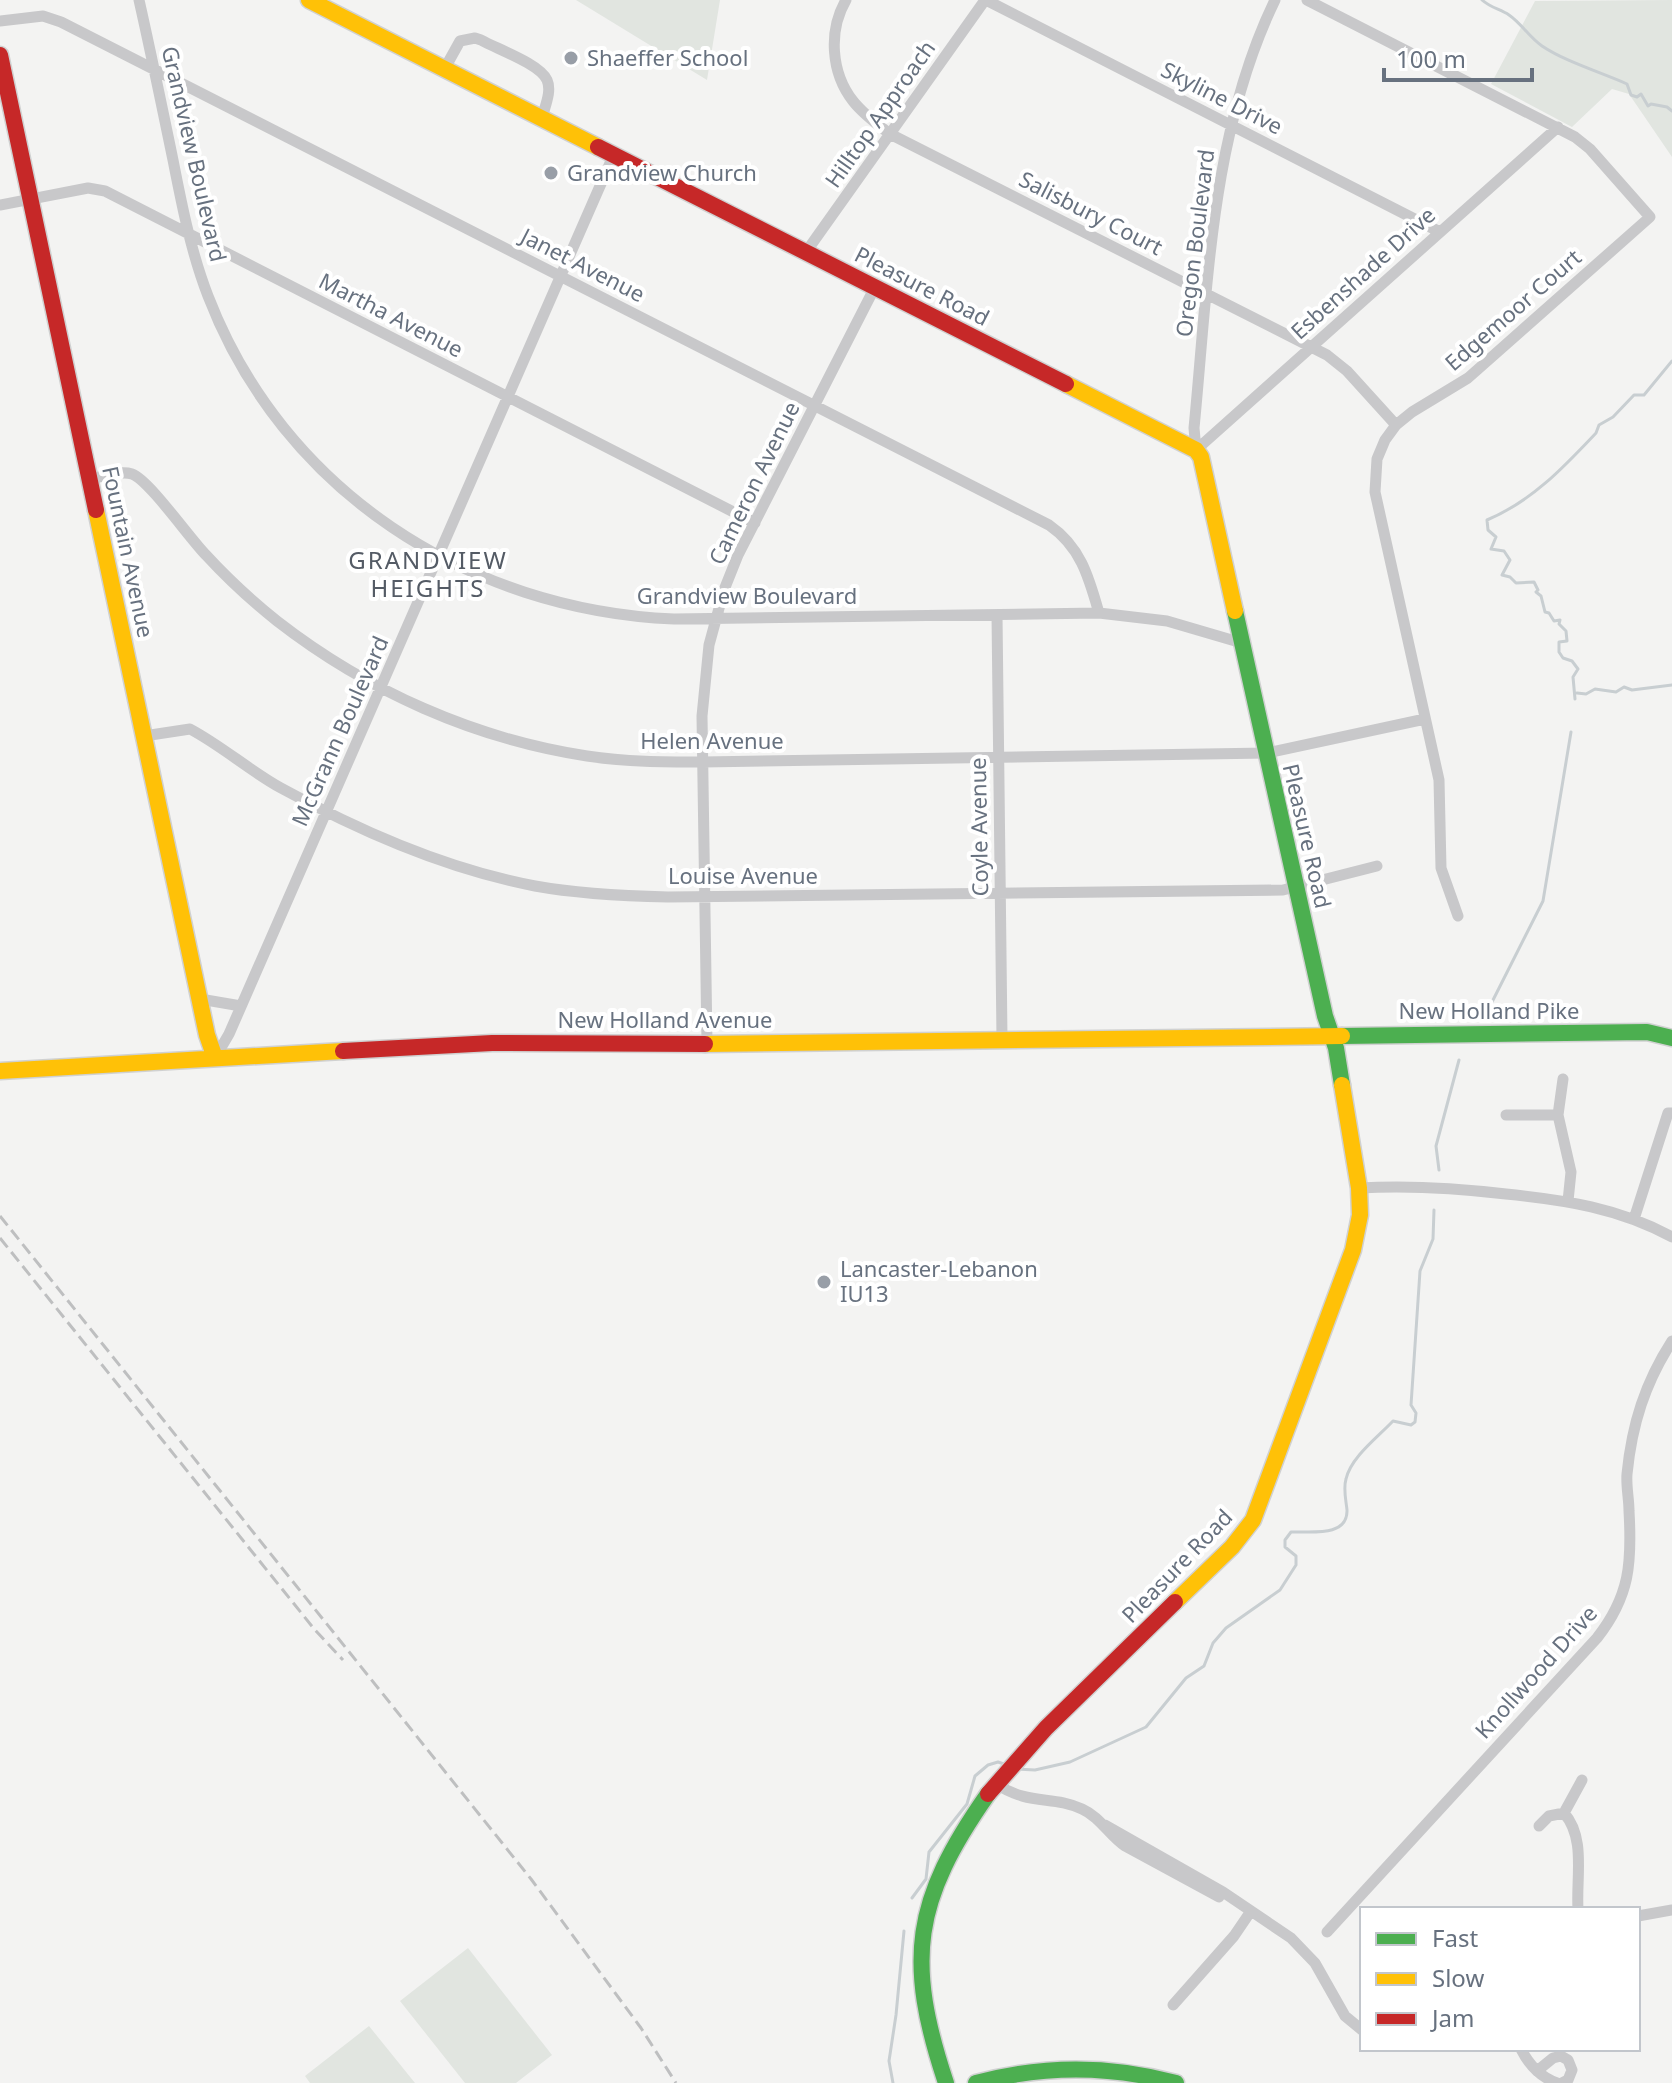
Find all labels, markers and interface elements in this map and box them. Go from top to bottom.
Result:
scale bar [1384,32,1532,82]
street label: Hilltop Approach [817,34,941,193]
place label: Shaeffer School [587,42,748,72]
text: 100 m [1396,42,1466,75]
street label: Grandview Boulevard [156,43,234,265]
marker: Shaeffer School [562,49,580,67]
street label: Skyline Drive [1157,54,1288,141]
street label: Oregon Boulevard [1168,147,1220,338]
place label: Grandview Church [567,157,757,187]
street label: Salisbury Court [1015,163,1168,261]
marker: Grandview Church [542,164,560,182]
street label: Esbenshade Drive [1284,199,1441,345]
street label: Janet Avenue [515,219,651,308]
street label: Pleasure Road [850,238,995,332]
street label: Edgemoor Court [1438,242,1587,377]
street label: Martha Avenue [314,265,469,363]
street label: Cameron Avenue [701,396,806,569]
street label: Fountain Avenue [96,463,162,640]
district label: GRANDVIEW HEIGHTS [348,543,508,604]
street label: Grandview Boulevard [637,580,857,610]
street label: McGrann Boulevard [284,631,394,830]
street label: Helen Avenue [640,725,784,755]
street label: Coyle Avenue [962,757,994,897]
street label: Pleasure Road [1277,761,1339,911]
street label: Louise Avenue [668,860,818,890]
street label: New Holland Pike [1399,995,1580,1025]
street label: New Holland Avenue [557,1004,773,1034]
place label: Lancaster-Lebanon IU13 [840,1253,1038,1308]
marker: Lancaster-Lebanon IU13 [815,1273,833,1291]
street label: Pleasure Road [1114,1502,1238,1629]
street label: Knollwood Drive [1467,1598,1603,1744]
legend [1360,1907,1640,2051]
text: Fast [1432,1921,1478,1954]
text: Slow [1432,1961,1484,1994]
text: Jam [1430,2001,1474,2034]

